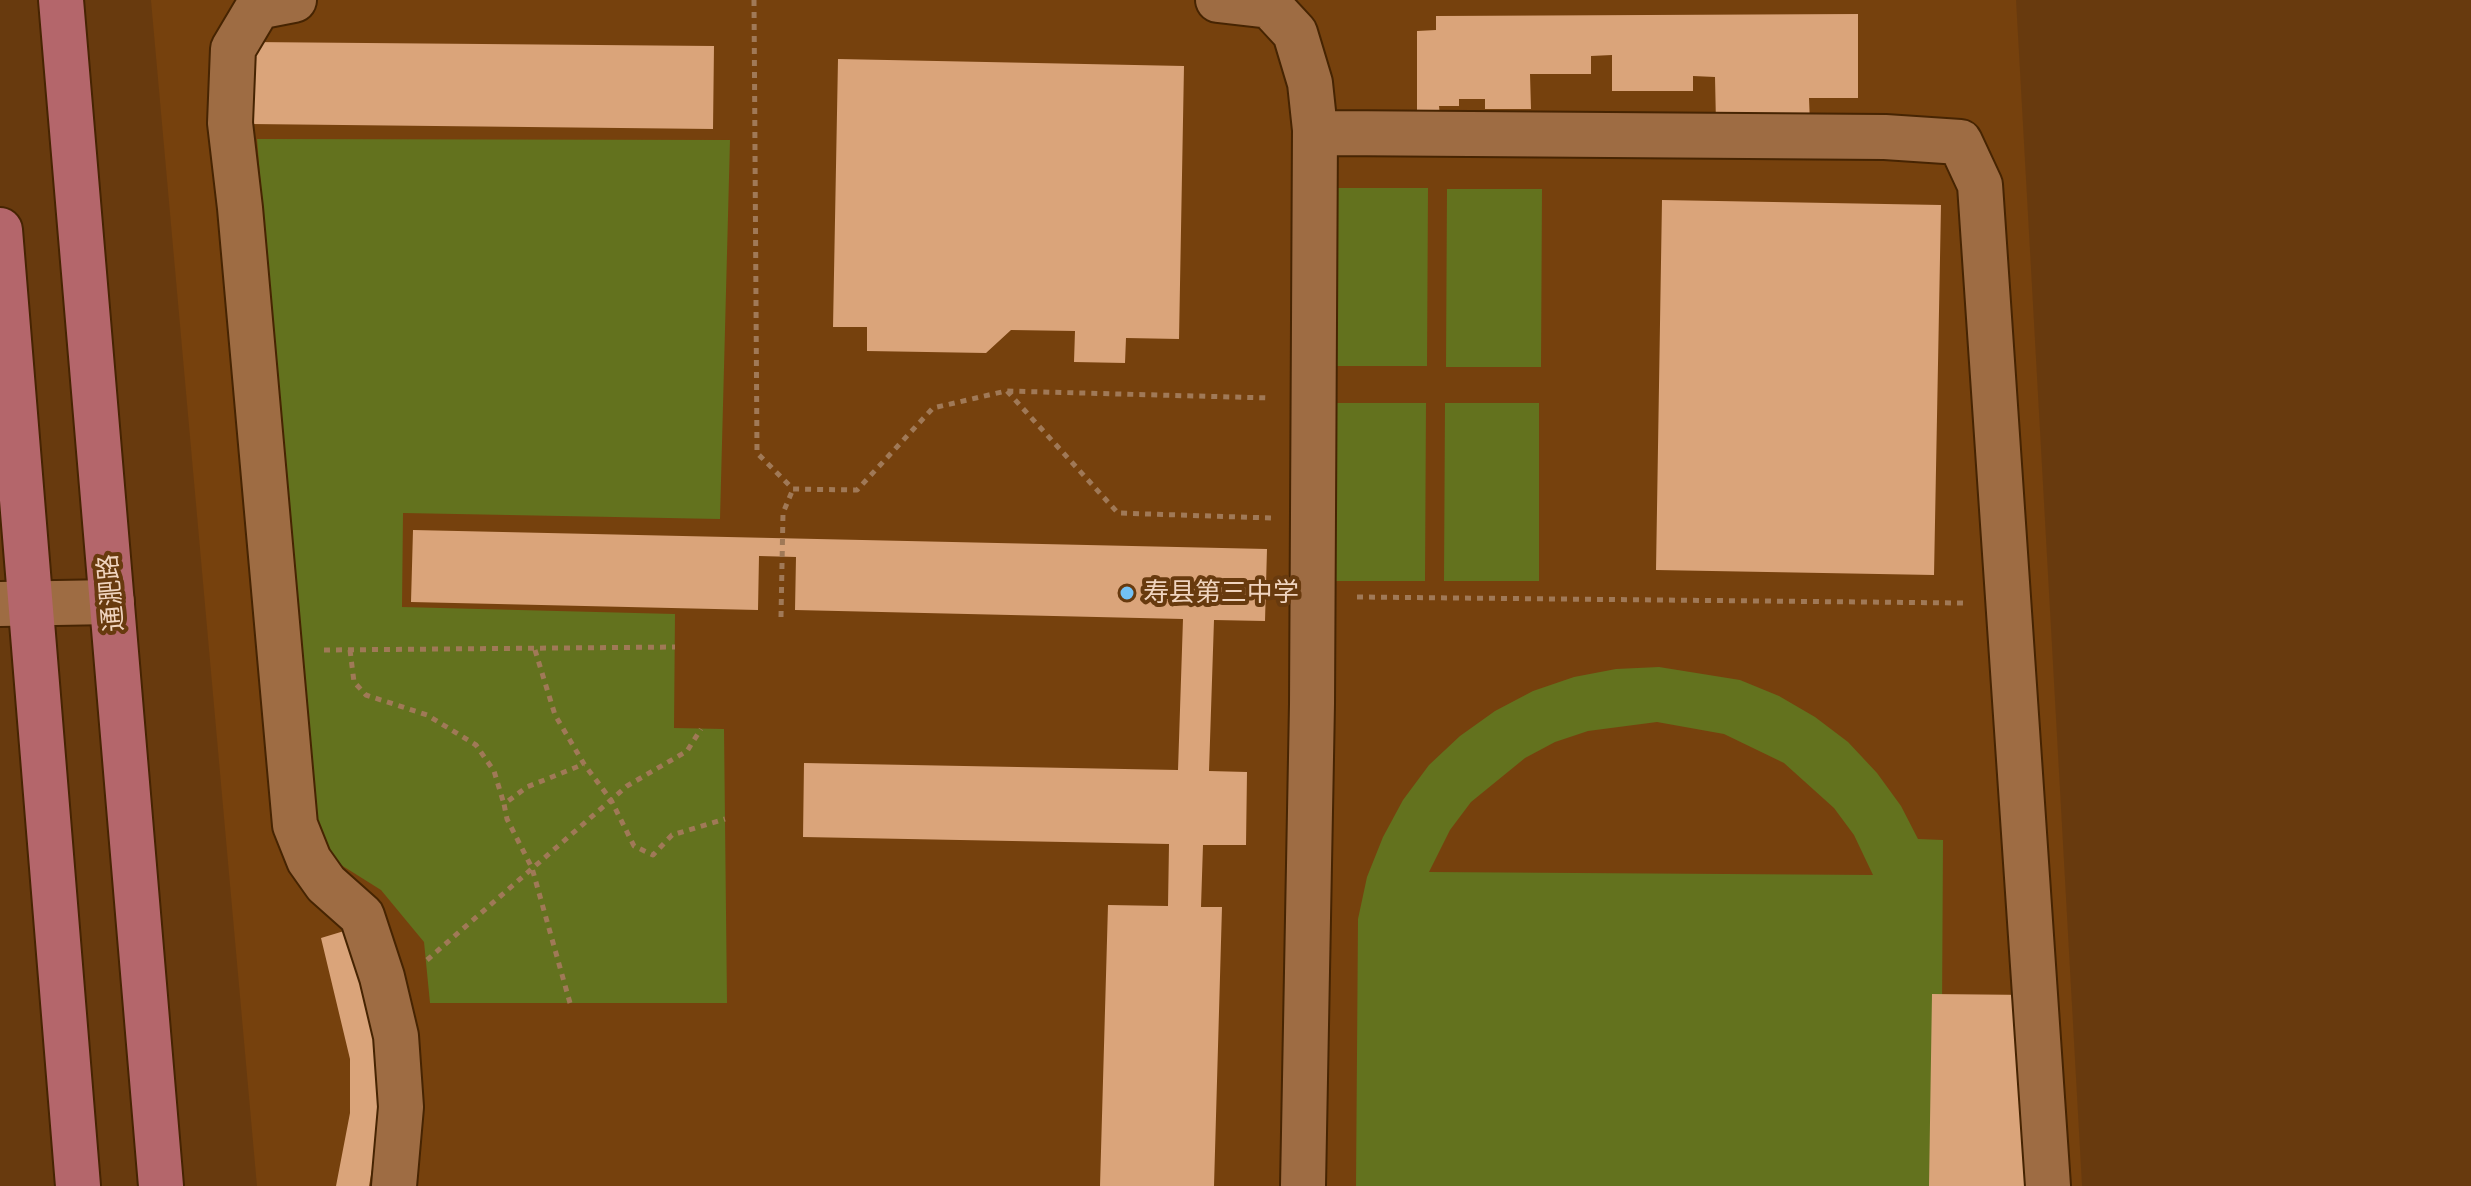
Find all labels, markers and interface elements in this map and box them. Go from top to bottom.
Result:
street label: 通淝路 [92,553,130,633]
place label: 寿县第三中学 [1143,577,1299,609]
marker: 寿县第三中学 [1118,584,1136,602]

